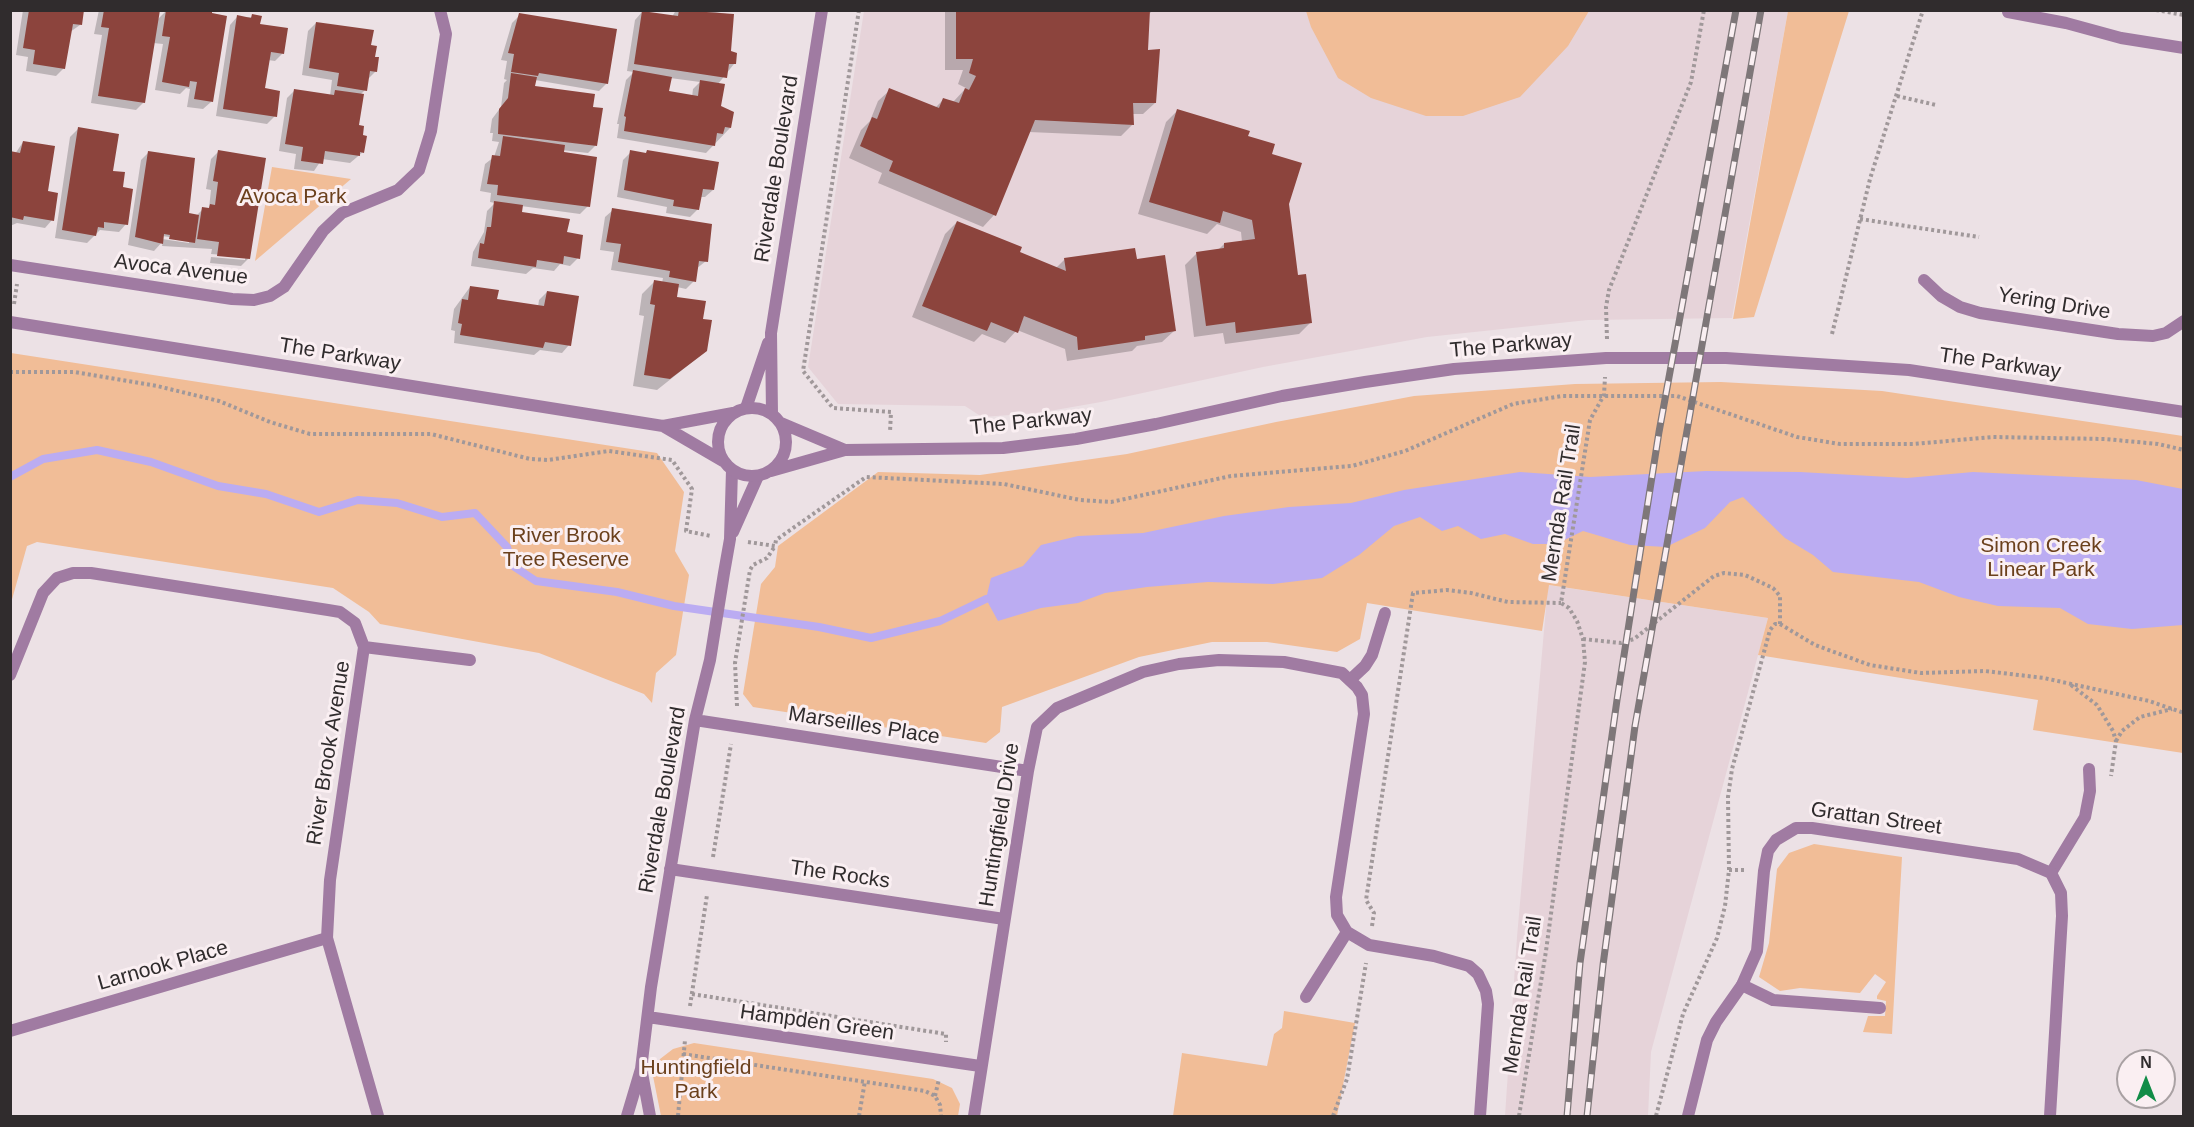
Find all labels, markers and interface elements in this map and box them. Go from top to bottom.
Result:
street label: Riverdale Boulevard [750,74,804,264]
park label: Avoca Park [240,184,346,210]
street label: Avoca Avenue [113,249,249,291]
street label: Yering Drive [1996,283,2112,325]
street label: The Parkway [1449,328,1573,364]
street label: The Parkway [278,333,402,377]
street label: The Parkway [1938,343,2062,385]
street label: The Parkway [969,403,1093,441]
street label: Mernda Rail Trail [1537,422,1587,584]
park label: River Brook Tree Reserve [503,523,629,573]
park label: Simon Creek Linear Park [1980,533,2102,583]
street label: River Brook Avenue [302,659,356,847]
street label: Marseilles Place [787,702,941,750]
street label: Riverdale Boulevard [634,705,692,895]
street label: Huntingfield Drive [975,741,1025,909]
street label: Grattan Street [1809,797,1943,841]
street label: The Rocks [789,856,891,894]
street label: Mernda Rail Trail [1498,914,1548,1076]
street label: Larnook Place [95,935,231,997]
street label: Hampden Green [738,1000,896,1046]
north arrow [2116,1049,2176,1109]
text: N [2140,1054,2152,1071]
park label: Huntingfield Park [641,1055,751,1105]

